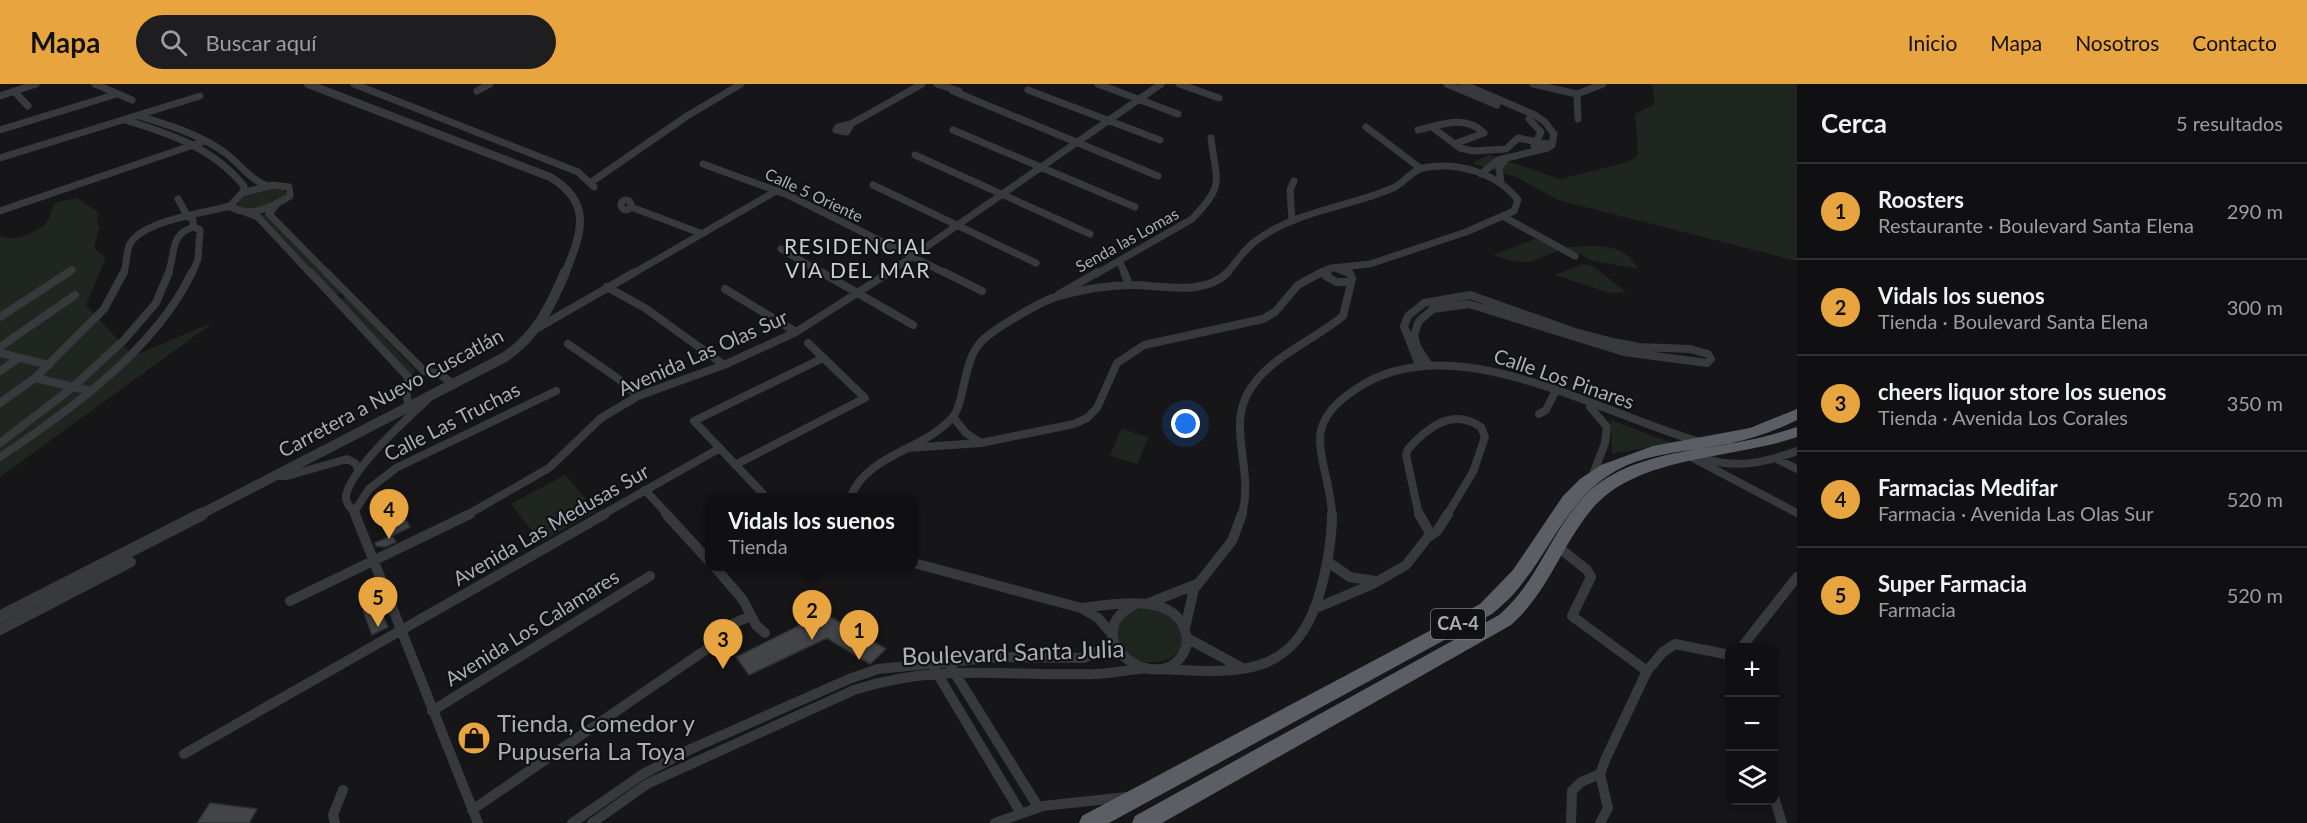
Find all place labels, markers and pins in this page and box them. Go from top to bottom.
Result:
pin: 4 [370,490,408,539]
pin: 5 [358,578,398,627]
pin: 2 [792,590,832,640]
pin: 1 [840,610,878,660]
pin: 3 [704,620,742,669]
place label: Tienda, Comedor y Pupuseria La Toya [497,708,696,765]
shop icon: Tienda, Comedor y Pupuseria La Toya [456,720,492,756]

